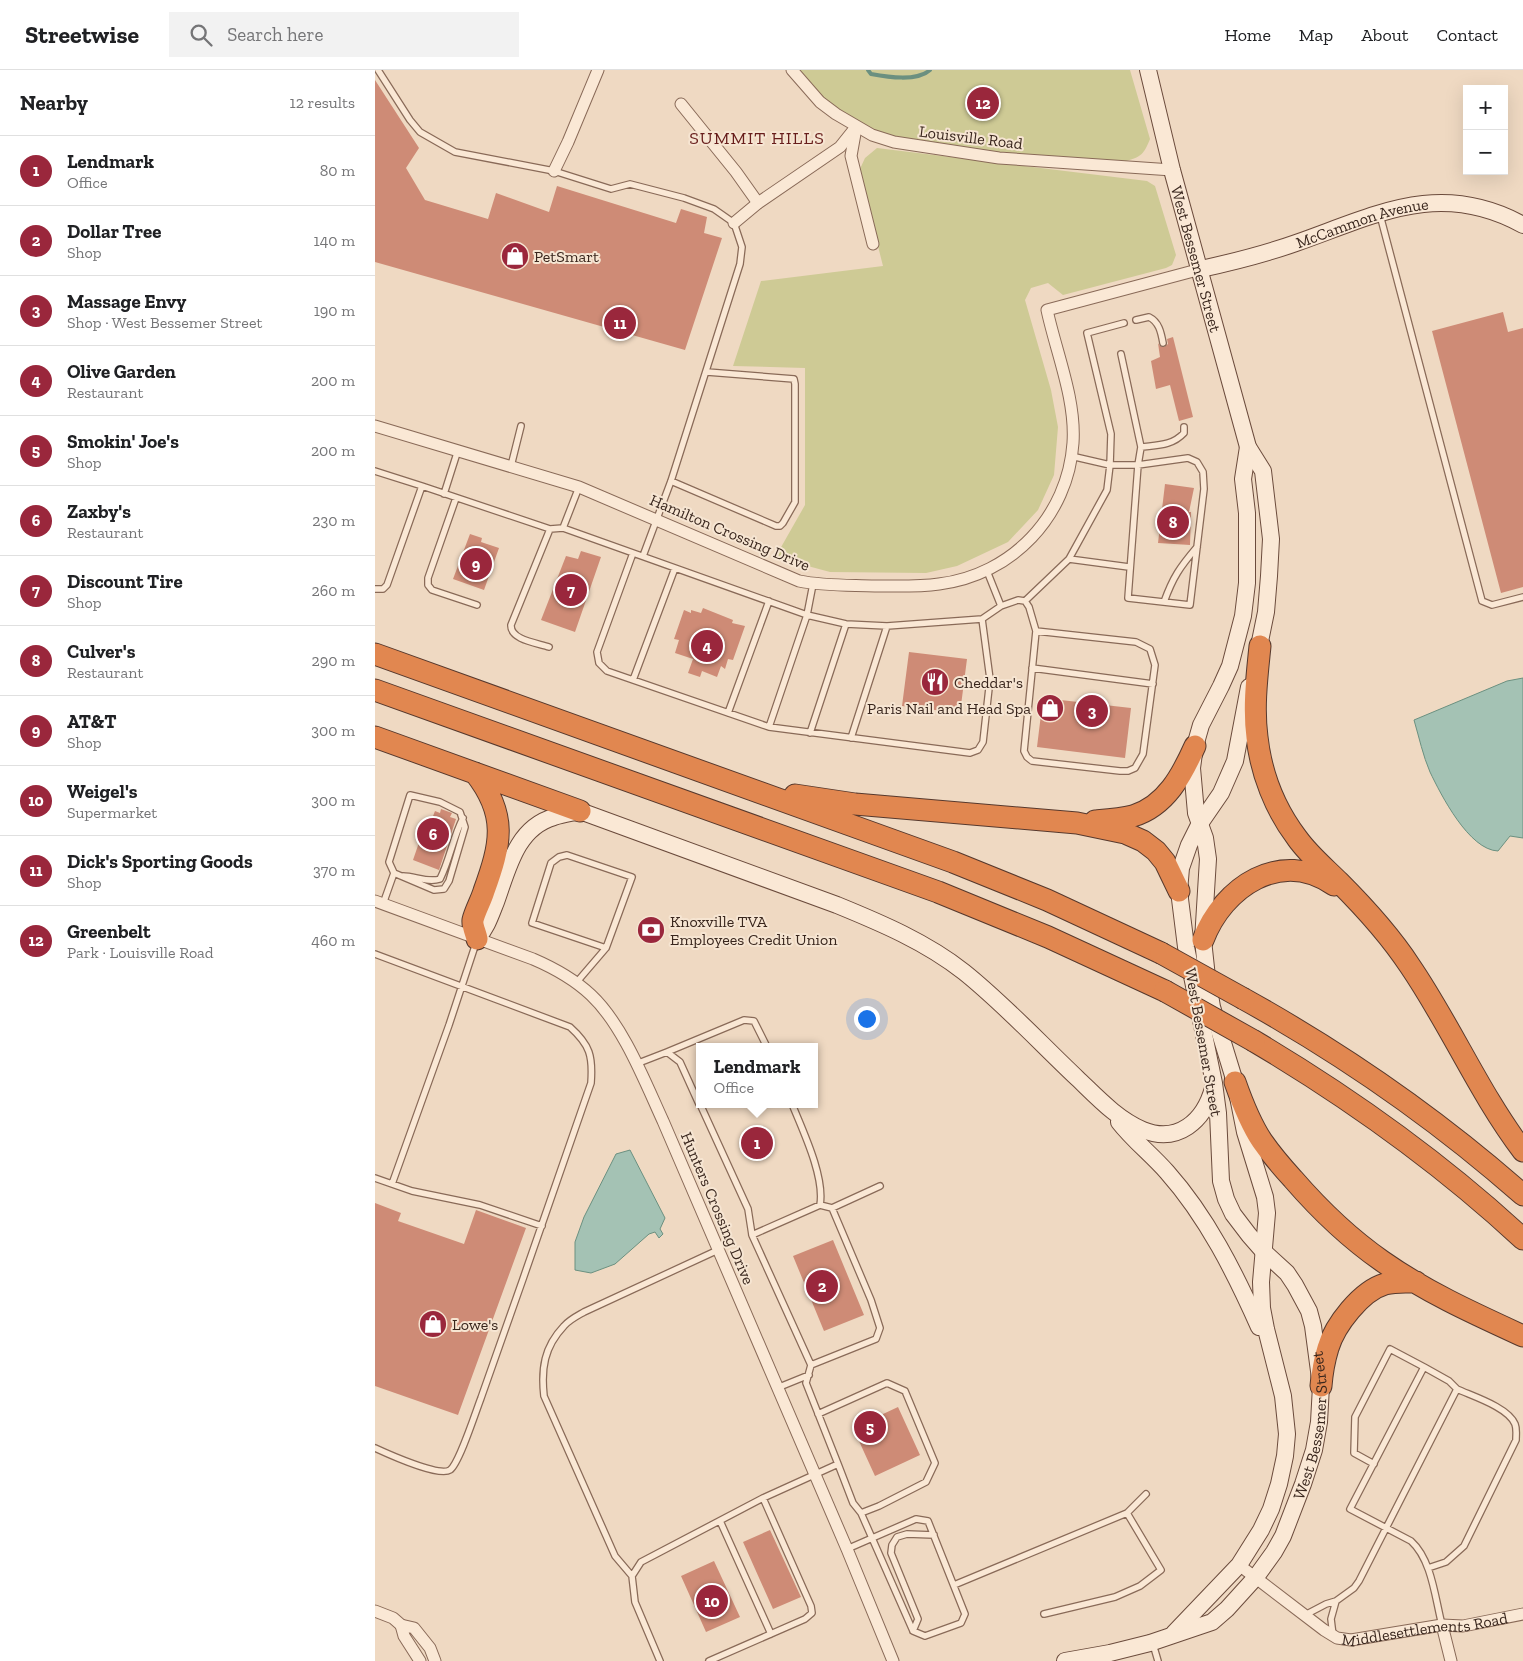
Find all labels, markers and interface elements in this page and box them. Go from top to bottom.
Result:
search box [169,12,519,57]
text: Streetwise [25,20,139,49]
icon: search [187,21,215,49]
text: Search here [227,23,323,46]
text: Home [1224,24,1271,46]
text: Map [1299,24,1333,46]
text: About [1361,24,1408,46]
text: Contact [1436,24,1498,46]
pin: 12 [967,84,999,122]
map controls [1463,85,1508,175]
button: + [1463,85,1508,130]
text: Nearby [20,90,88,115]
text: 12 results [290,93,355,112]
street label: Louisville Road [918,122,1024,153]
district label: SUMMIT HILLS [689,127,825,149]
button: − [1463,130,1508,175]
text: Lendmark [67,150,154,173]
text: 1 [33,161,39,180]
text: 80 m [320,161,355,180]
text: Office [67,173,107,192]
street label: West Bessemer Street [1167,184,1225,334]
street label: McCammon Avenue [1293,195,1429,252]
text: Dollar Tree [67,220,161,243]
text: 2 [32,231,40,250]
text: 140 m [314,231,355,250]
shop icon: PetSmart [500,241,530,271]
text: Shop [67,243,102,262]
place label: PetSmart [534,247,599,266]
text: Massage Envy [67,290,186,313]
text: 3 [32,301,40,320]
text: 190 m [314,301,355,320]
pin: 11 [604,304,636,342]
text: Shop · West Bessemer Street [67,313,262,332]
text: Olive Garden [67,360,176,383]
text: 4 [31,371,41,390]
text: 200 m [311,371,355,390]
text: Restaurant [67,383,143,402]
text: Smokin' Joe's [67,430,179,453]
text: 5 [32,441,40,460]
text: 200 m [311,441,355,460]
text: Shop [67,453,102,472]
street label: Hamilton Crossing Drive [647,490,813,575]
text: Zaxby's [67,500,131,523]
pin: 8 [1157,503,1189,541]
text: 6 [32,511,40,530]
text: 230 m [312,511,355,530]
text: Restaurant [67,523,143,542]
pin: 9 [460,545,492,583]
text: Discount Tire [67,570,183,593]
pin: 7 [555,571,587,609]
text: 7 [32,581,40,600]
text: 260 m [312,581,355,600]
text: Shop [67,593,102,612]
pin: 4 [691,627,723,665]
text: Culver's [67,640,135,663]
text: 8 [32,651,40,670]
text: 290 m [312,651,355,670]
text: Restaurant [67,663,143,682]
restaurant icon: Cheddar's [920,667,950,697]
place label: Cheddar's [954,673,1023,692]
pin: 3 [1076,692,1108,730]
shop icon: Paris Nail and Head Spa [1035,693,1065,723]
place label: Paris Nail and Head Spa [867,699,1031,718]
text: AT&T [67,710,117,733]
text: 9 [32,721,40,740]
text: 300 m [311,721,355,740]
text: Shop [67,733,102,752]
text: Weigel's [67,780,138,803]
text: 10 [28,791,44,810]
text: 300 m [311,791,355,810]
text: Supermarket [67,803,157,822]
pin: 6 [417,815,449,853]
text: Dick's Sporting Goods [67,850,253,873]
text: 11 [30,861,42,880]
text: 370 m [313,861,355,880]
text: Shop [67,873,102,892]
place label: Knoxville TVA Employees Credit Union [670,912,838,949]
bank icon: Knoxville TVA Employees Credit Union [636,915,666,945]
text: Greenbelt [67,920,151,943]
text: 12 [28,931,44,950]
text: 460 m [311,931,355,950]
text: Park · Louisville Road [67,943,214,962]
street label: West Bessemer Street [1181,966,1226,1118]
your location [854,1006,880,1032]
popup [696,1043,818,1108]
text: Lendmark [714,1055,800,1078]
text: Office [714,1078,754,1097]
pin: 1 [741,1124,773,1162]
street label: Hunters Crossing Drive [677,1129,758,1287]
pin: 2 [806,1267,838,1305]
shop icon: Lowe's [418,1309,448,1339]
place label: Lowe's [452,1315,498,1334]
street label: West Bessemer Street [1289,1350,1331,1502]
pin: 5 [854,1408,886,1446]
pin: 10 [696,1582,728,1620]
street label: Middlesettlements Road [1340,1608,1510,1651]

